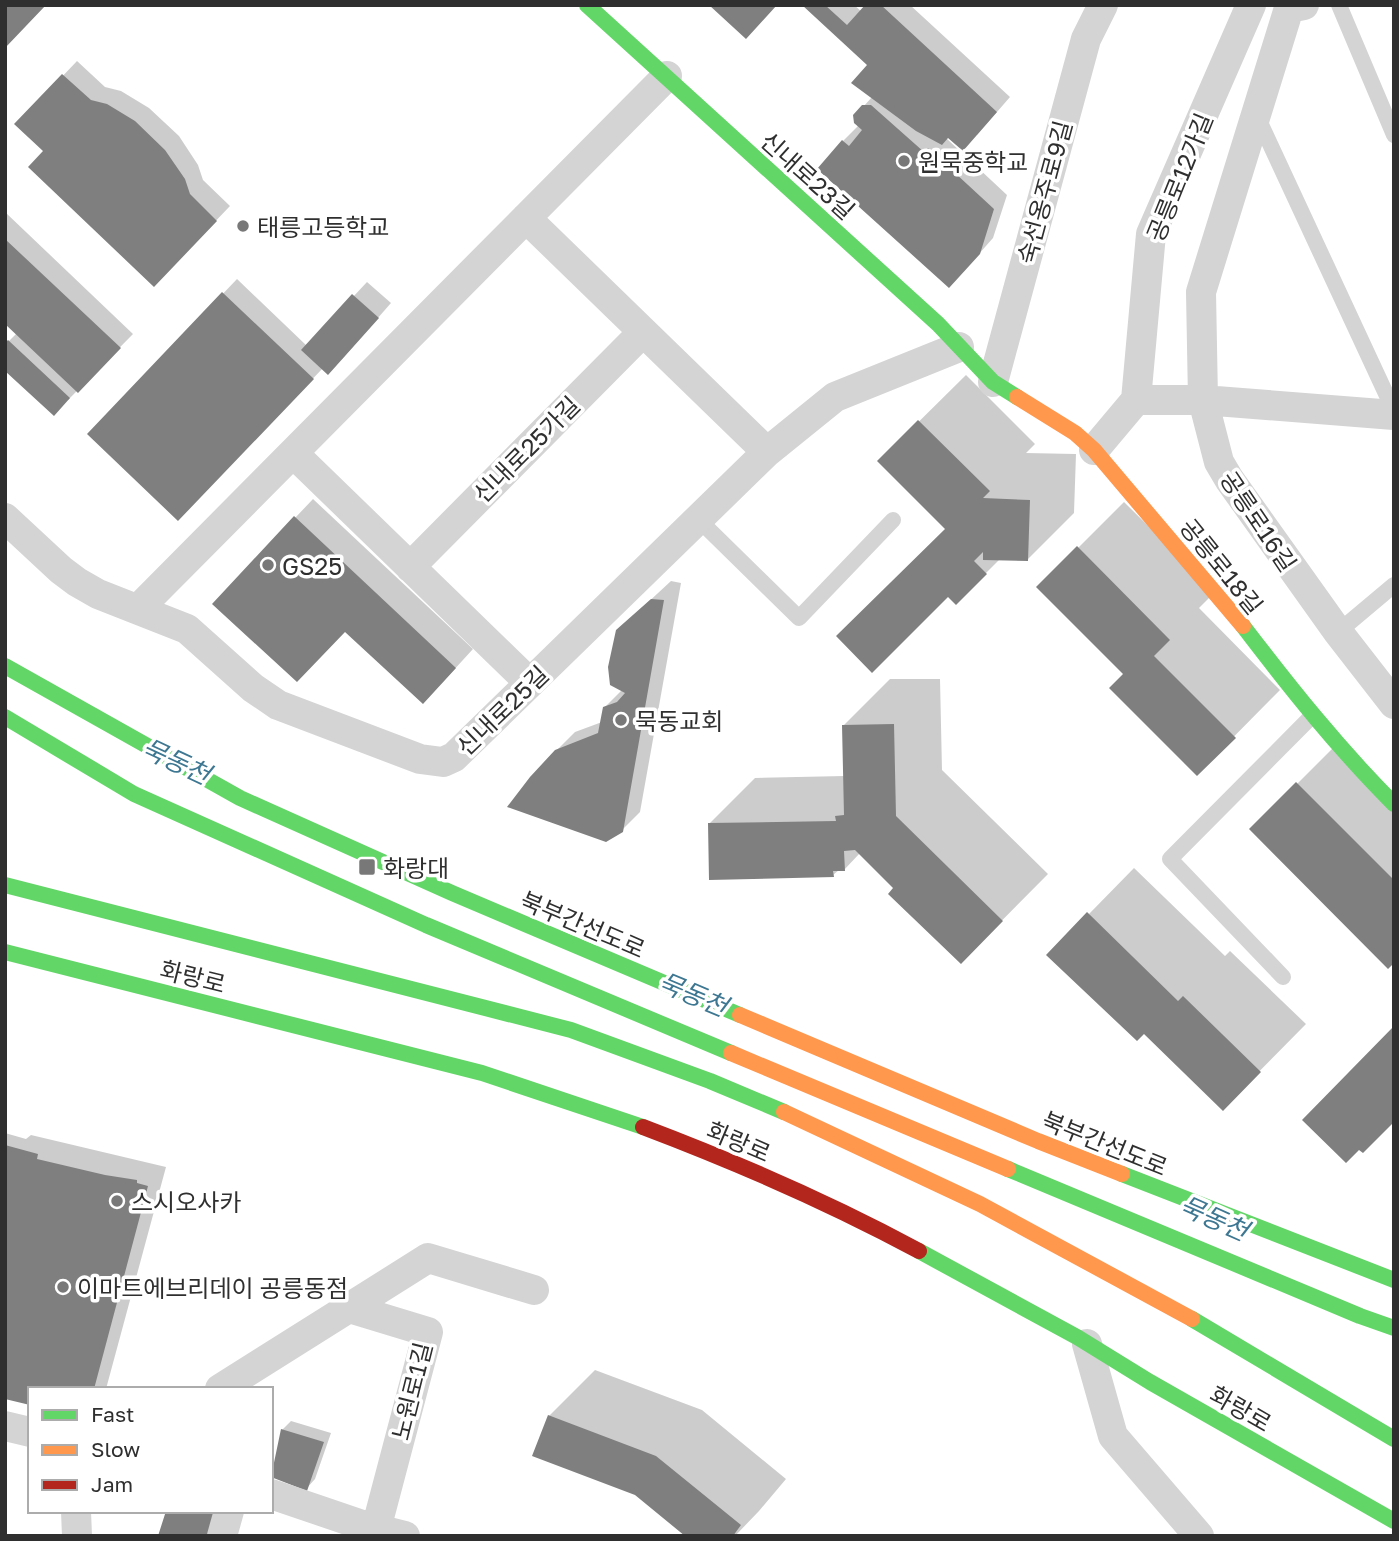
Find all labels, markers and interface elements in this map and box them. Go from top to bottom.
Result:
street label: 공릉로12가길 [1140,109,1218,245]
street label: 숙선옹주로9길 [1011,117,1077,267]
street label: 신내로23길 [755,125,861,225]
place label: 원묵중학교 [918,147,1028,176]
marker: 원묵중학교 [896,153,912,169]
place label: 태릉고등학교 [257,212,389,241]
marker: 태릉고등학교 [235,218,251,234]
street label: 신내로25가길 [467,390,585,508]
street label: 공릉로16길 [1215,465,1303,577]
street label: 공릉로18길 [1175,512,1269,620]
place label: GS25 [282,551,342,580]
marker: GS25 [260,557,276,573]
street label: 신내로25길 [450,659,554,761]
place label: 묵동교회 [635,706,723,735]
marker: 묵동교회 [613,712,629,728]
water label: 묵동천 [137,732,218,792]
place label: 화랑대 [383,853,449,882]
marker: 화랑대 [357,857,377,877]
street label: 북부간선도로 [516,885,650,963]
street label: 화랑로 [157,954,229,998]
water label: 묵동천 [654,966,735,1023]
street label: 북부간선도로 [1038,1105,1172,1181]
street label: 화랑로 [703,1115,775,1167]
place label: 스시오사카 [131,1187,241,1216]
water label: 묵동천 [1175,1189,1256,1248]
marker: 스시오사카 [109,1193,125,1209]
place label: 이마트에브리데이 공릉동점 [77,1273,348,1302]
marker: 이마트에브리데이 공릉동점 [55,1279,71,1295]
street label: 노원로1길 [385,1339,437,1443]
street label: 화랑로 [1205,1379,1277,1437]
legend [28,1387,273,1513]
text: Fast [91,1401,134,1427]
text: Slow [91,1436,140,1462]
text: Jam [91,1471,133,1497]

